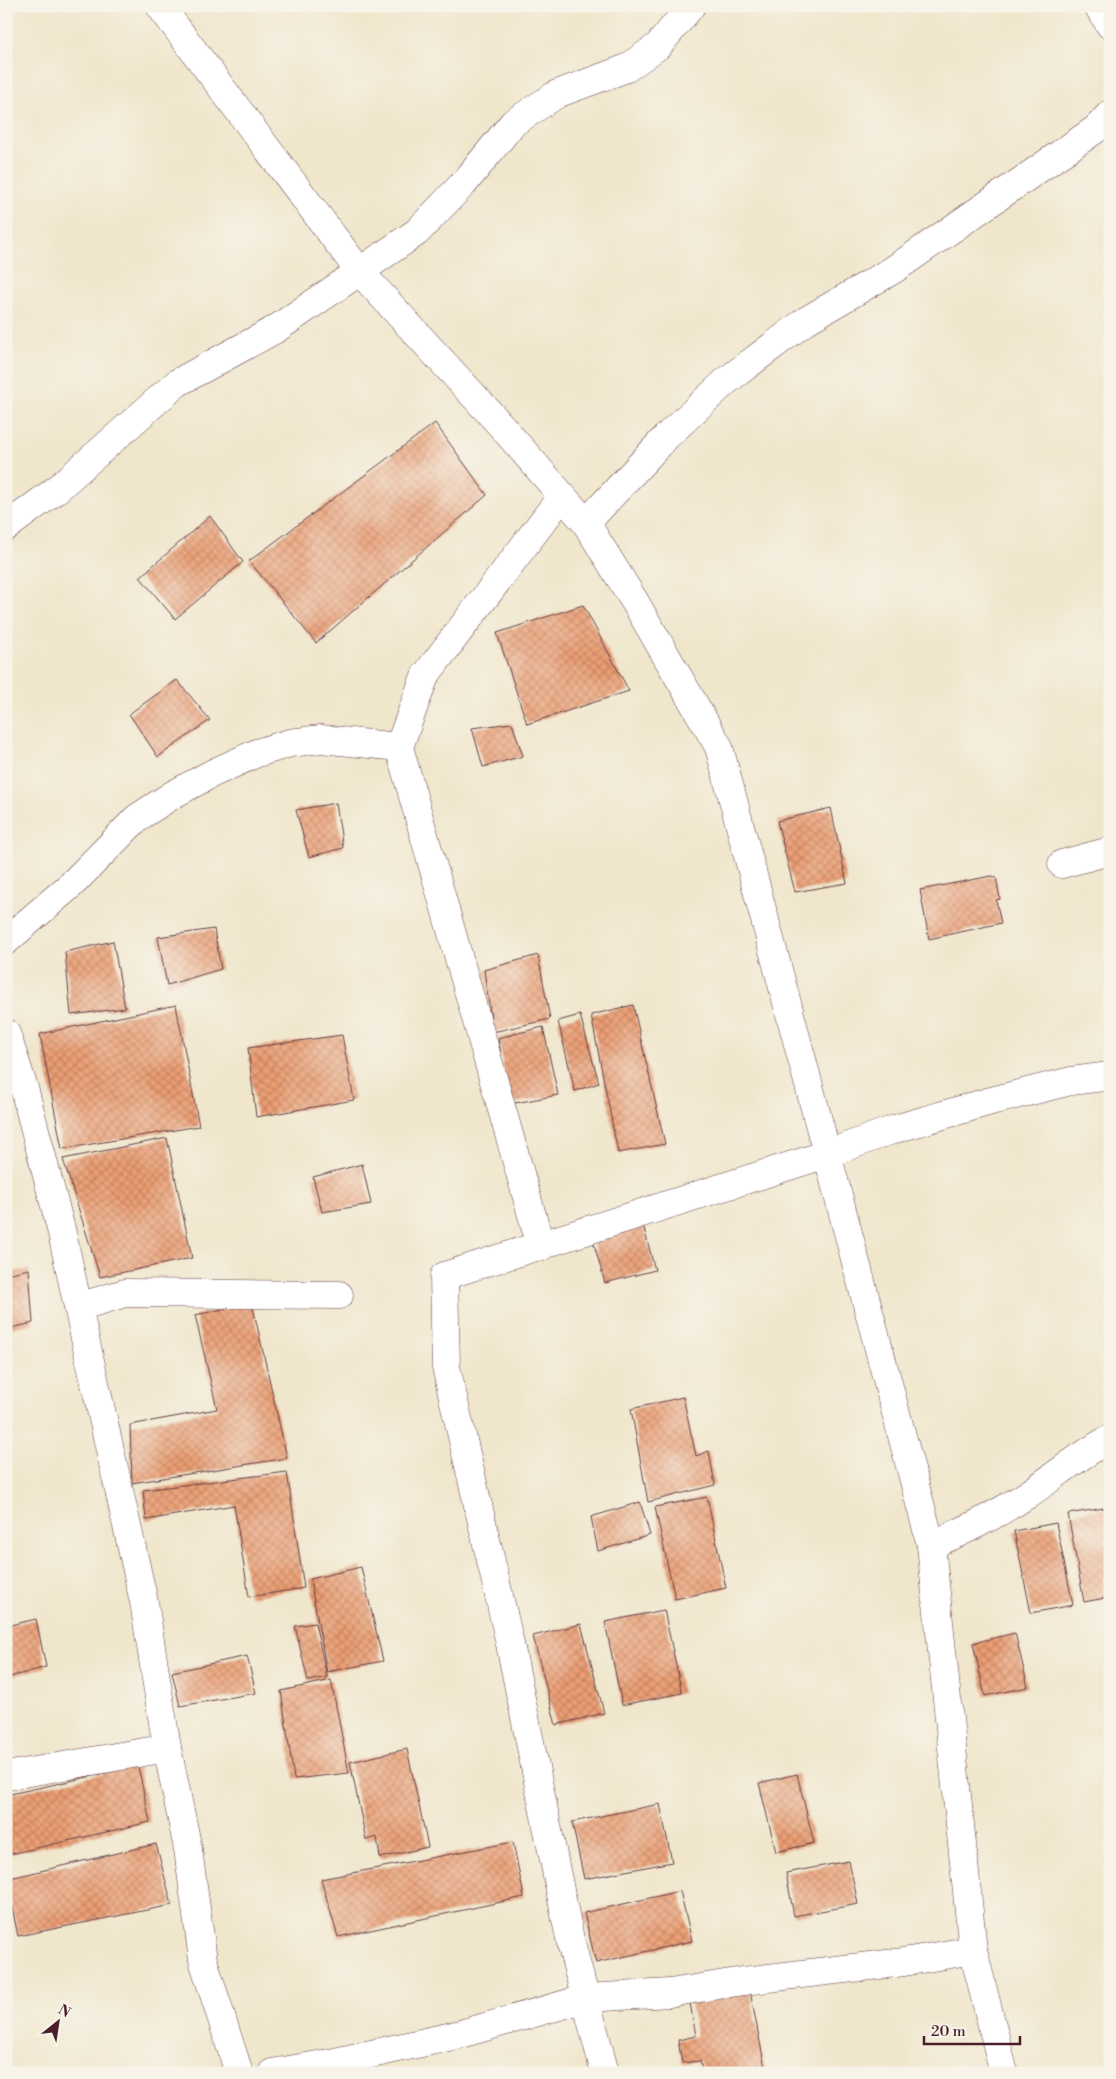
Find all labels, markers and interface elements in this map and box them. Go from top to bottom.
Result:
north arrow [32,1996,82,2046]
text: N [55,2001,73,2022]
scale bar [924,2014,1020,2046]
text: 20 m [931,2022,966,2041]

